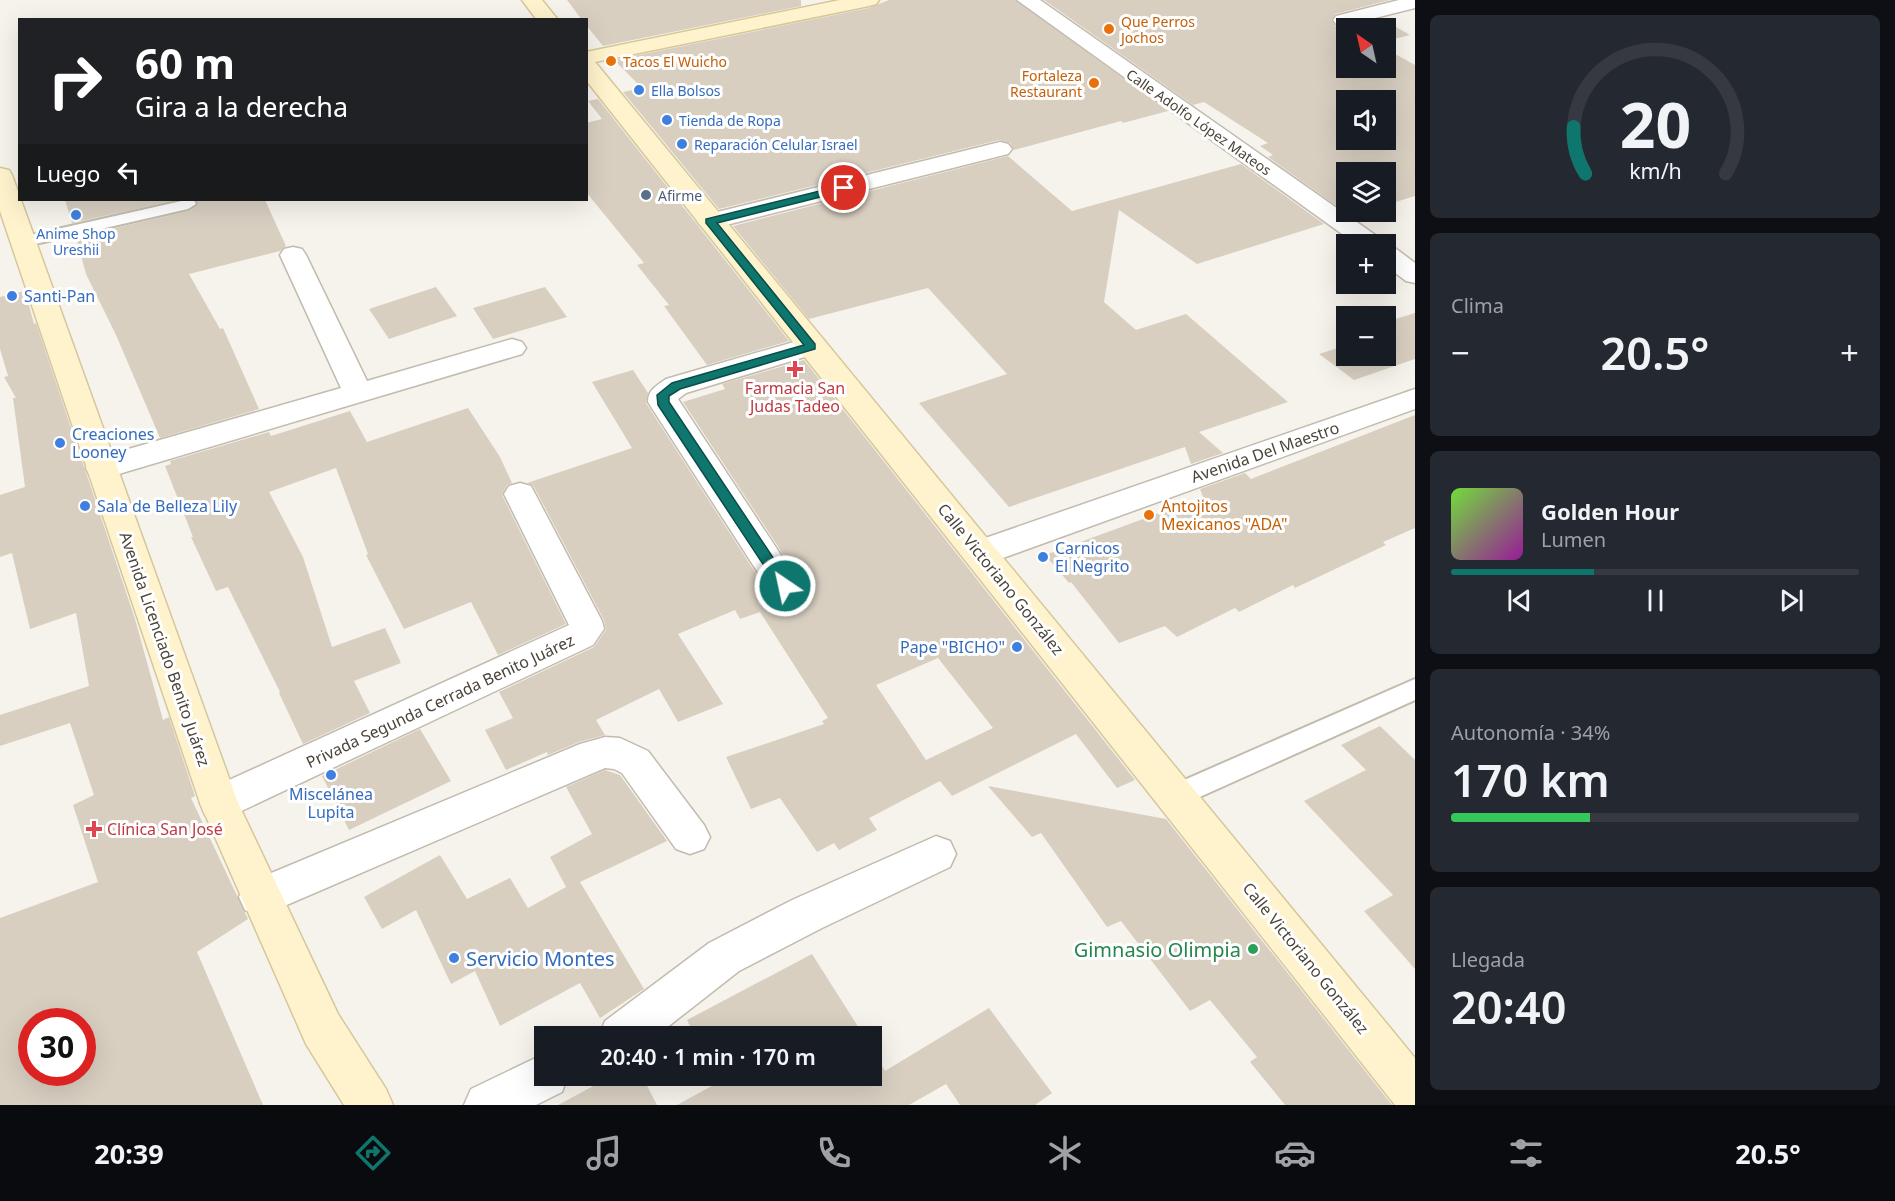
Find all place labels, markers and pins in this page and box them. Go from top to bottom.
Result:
place label: Que Perros Jochos [1119,12,1195,47]
marker: Que Perros Jochos [1102,22,1116,36]
place label: Tacos El Wuicho [623,52,727,71]
marker: Tacos El Wuicho [604,54,618,68]
place label: Fortaleza Restaurant [1010,66,1082,101]
marker: Fortaleza Restaurant [1087,76,1101,90]
place label: Ella Bolsos [651,81,721,100]
marker: Ella Bolsos [632,83,646,97]
place label: Tienda de Ropa [679,111,781,130]
marker: Tienda de Ropa [660,113,674,127]
place label: Reparación Celular Israel [694,135,858,154]
marker: Reparación Celular Israel [675,137,689,151]
pin [818,162,869,213]
place label: Afirme [658,186,702,205]
marker: Afirme [639,188,653,202]
marker: Anime Shop Ureshii [69,208,83,222]
place label: Anime Shop Ureshii [36,224,116,259]
place label: Santi-Pan [24,285,95,307]
marker: Santi-Pan [5,289,19,303]
marker: Farmacia San Judas Tadeo [788,362,802,376]
place label: Farmacia San Judas Tadeo [745,377,845,417]
place label: Creaciones Looney [72,423,154,463]
marker: Creaciones Looney [53,436,67,450]
place label: Sala de Belleza Lily [97,495,238,517]
place label: Antojitos Mexicanos "ADA" [1161,495,1287,535]
marker: Sala de Belleza Lily [78,499,92,513]
marker: Antojitos Mexicanos "ADA" [1142,508,1156,522]
place label: Carnicos El Negrito [1055,537,1129,577]
marker: Carnicos El Negrito [1036,550,1050,564]
place label: Pape "BICHO" [900,636,1005,658]
marker: Pape "BICHO" [1010,640,1024,654]
marker: Miscelánea Lupita [324,768,338,782]
place label: Miscelánea Lupita [289,783,373,823]
place label: Clínica San José [107,818,223,840]
marker: Clínica San José [85,820,103,838]
place label: Gimnasio Olimpia [1074,936,1241,963]
marker: Gimnasio Olimpia [1246,942,1260,956]
place label: Servicio Montes [466,945,615,972]
marker: Servicio Montes [447,951,461,965]

